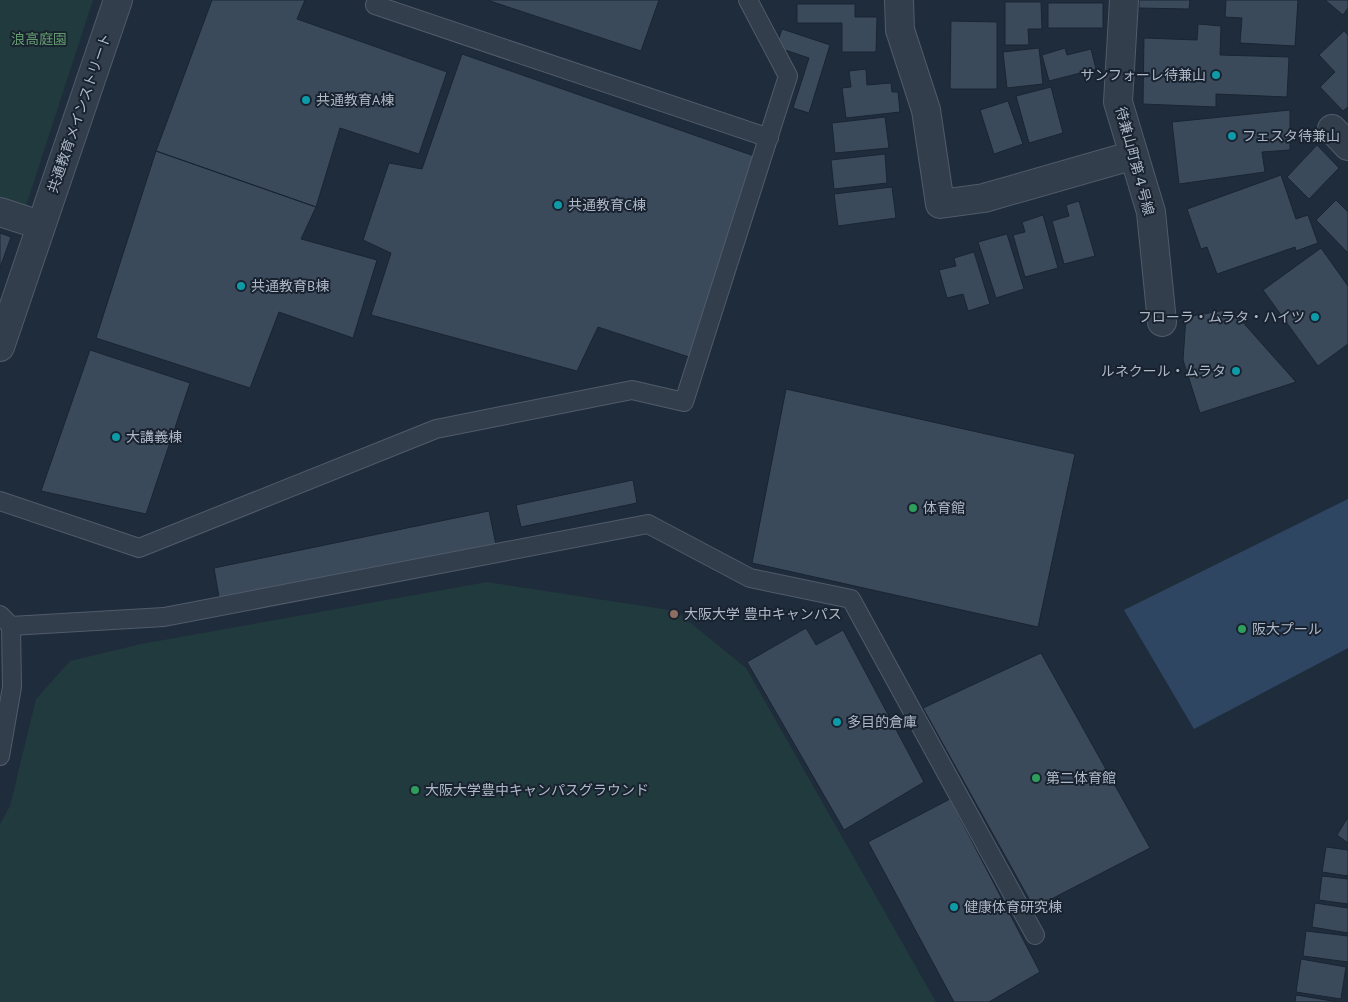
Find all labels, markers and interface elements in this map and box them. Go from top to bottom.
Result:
park label: 浪高庭園 [11,30,67,48]
street label: 共通教育メインストリート [43,31,115,195]
place label: サンフォーレ待兼山 [1080,66,1206,84]
marker: サンフォーレ待兼山 [1210,69,1222,81]
place label: 共通教育A棟 [316,91,394,109]
marker: 共通教育A棟 [300,94,312,106]
street label: 待兼山町第４号線 [1112,105,1158,217]
place label: フェスタ待兼山 [1242,127,1340,145]
marker: フェスタ待兼山 [1226,130,1238,142]
place label: 共通教育C棟 [568,196,646,214]
marker: 共通教育C棟 [552,199,564,211]
place label: 共通教育B棟 [251,277,329,295]
marker: 共通教育B棟 [235,280,247,292]
place label: フローラ・ムラタ・ハイツ [1138,308,1305,326]
marker: フローラ・ムラタ・ハイツ [1309,311,1321,323]
place label: ルネクール・ムラタ [1101,362,1226,380]
marker: ルネクール・ムラタ [1230,365,1242,377]
place label: 大講義棟 [126,428,182,446]
marker: 大講義棟 [110,431,122,443]
place label: 体育館 [923,499,965,517]
marker: 体育館 [907,502,919,514]
place label: 大阪大学 豊中キャンパス [684,605,842,623]
marker: 大阪大学 豊中キャンパス [668,608,680,620]
place label: 阪大プール [1252,620,1322,638]
marker: 阪大プール [1236,623,1248,635]
place label: 多目的倉庫 [847,713,917,731]
marker: 多目的倉庫 [831,716,843,728]
place label: 第二体育館 [1046,769,1116,787]
marker: 第二体育館 [1030,772,1042,784]
place label: 大阪大学豊中キャンパスグラウンド [425,781,649,799]
marker: 大阪大学豊中キャンパスグラウンド [409,784,421,796]
place label: 健康体育研究棟 [964,898,1062,916]
marker: 健康体育研究棟 [948,901,960,913]

